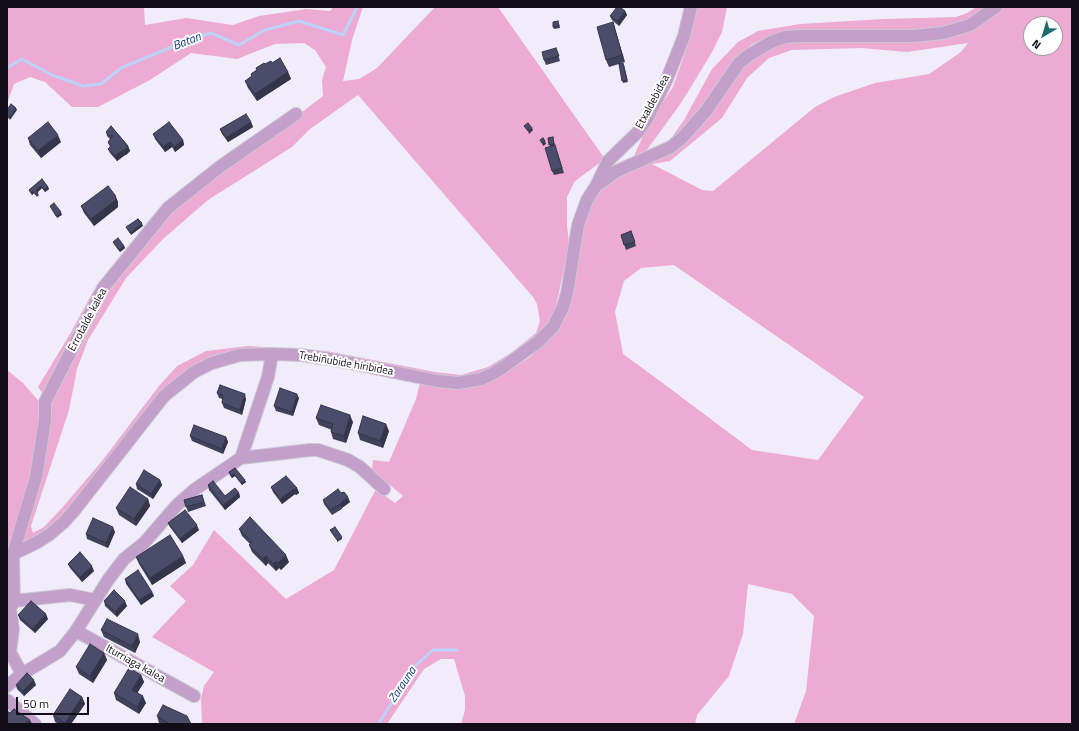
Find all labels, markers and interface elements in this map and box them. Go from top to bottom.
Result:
north arrow [1023,16,1063,56]
water label: Batan [171,30,203,54]
text: N [1028,36,1044,53]
street label: Etxaldebidea [633,73,673,131]
street label: Errotalde kalea [66,286,110,354]
street label: Trebiñubide hiribidea [298,349,394,379]
street label: Iturriaga kalea [103,642,167,686]
water label: Zarauna [386,665,420,705]
scale bar [18,689,91,715]
text: 50 m [23,694,49,713]

